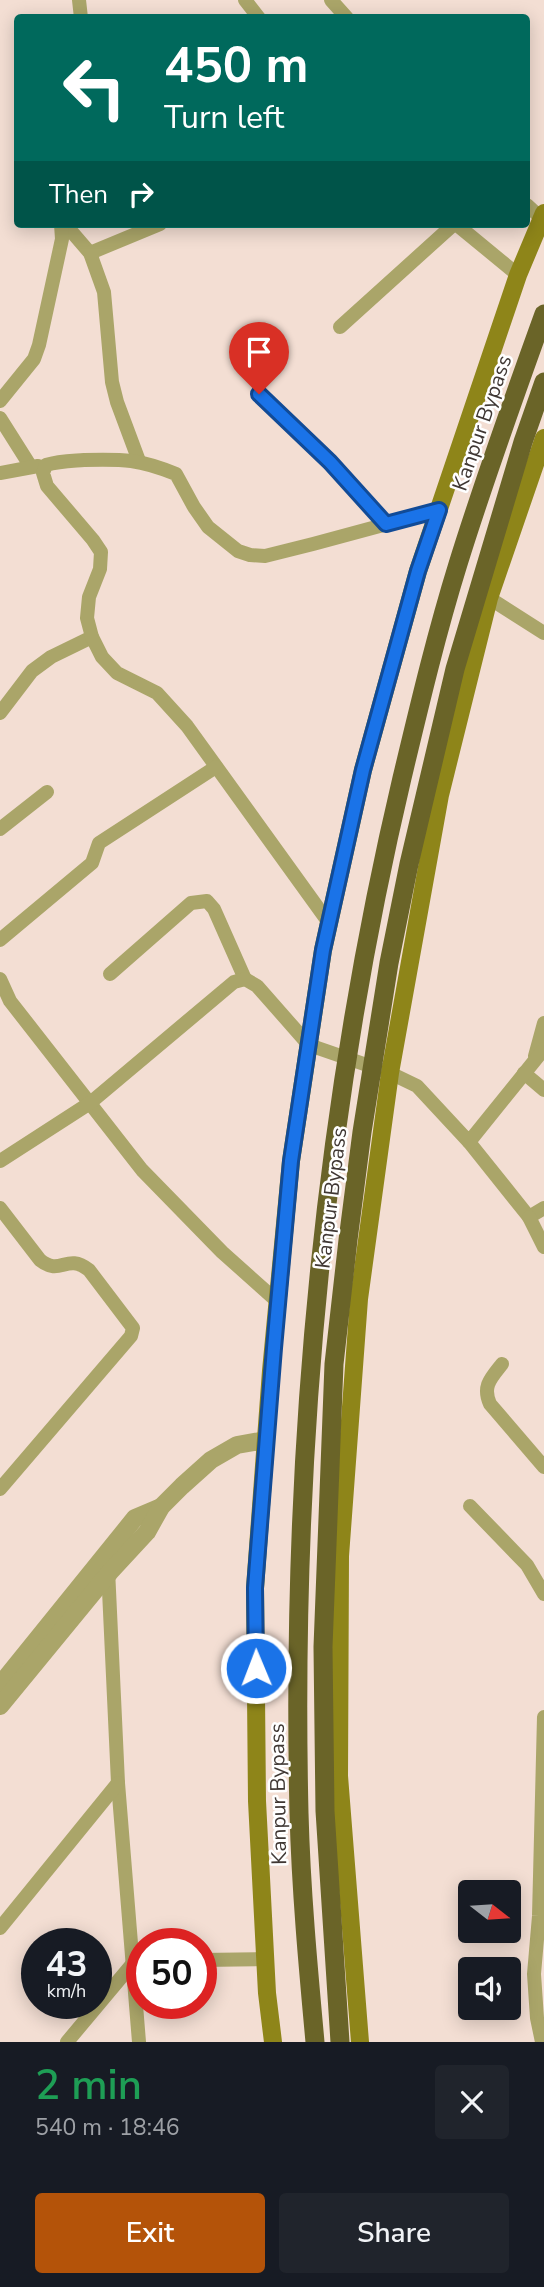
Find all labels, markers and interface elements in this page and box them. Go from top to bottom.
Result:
text: 450 m [164,32,308,99]
icon: left [49,42,140,133]
text: Turn left [164,96,284,139]
icon: right [122,175,160,213]
text: Then [49,177,108,212]
pin [229,322,289,394]
icon: arrive [240,333,278,371]
street label: Kanpur Bypass [446,351,518,495]
street label: Kanpur Bypass [308,1126,354,1270]
position arrow [219,1631,293,1705]
street label: Kanpur Bypass [263,1723,293,1865]
north arrow [458,1880,522,1942]
map controls [458,1880,521,2020]
speed limit sign: 50 [126,1928,217,2019]
text: 43 [45,1941,88,1988]
button: sound [458,1957,521,2020]
text: km/h [47,1979,86,2003]
text: 2 min [35,2057,142,2114]
button: close [435,2065,509,2139]
text: 540 m · 18:46 [35,2112,180,2143]
button: Exit [35,2193,265,2273]
button: Share [279,2193,509,2273]

